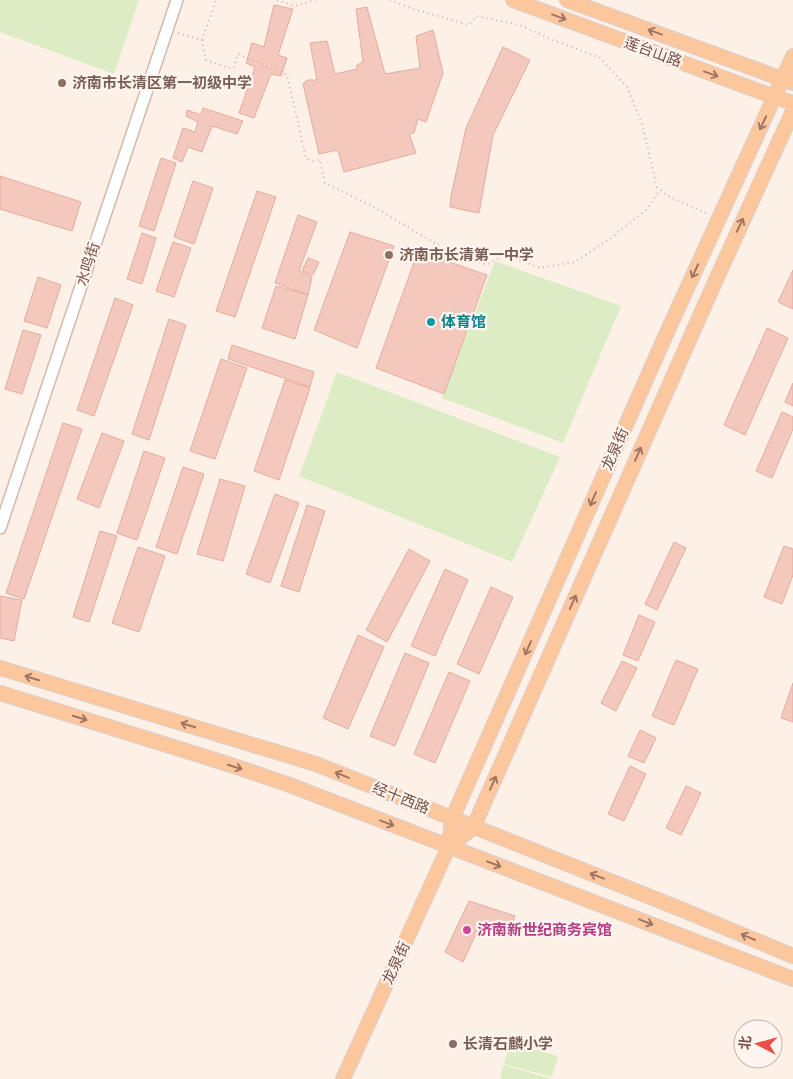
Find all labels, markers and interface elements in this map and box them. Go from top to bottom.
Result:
one-way arrow [551,13,566,22]
one-way arrow [648,27,663,36]
street label: 莲台山路 [622,33,684,71]
one-way arrow [703,70,718,79]
place label: 济南市长清区第一初级中学 [72,74,252,92]
marker: 济南市长清区第一初级中学 [56,77,68,89]
one-way arrow [757,115,767,130]
one-way arrow [736,218,746,233]
street label: 水鸣街 [72,240,104,288]
place label: 济南市长清第一中学 [399,246,534,264]
marker: 济南市长清第一中学 [383,249,395,261]
one-way arrow [690,263,699,278]
place label: 体育馆 [441,313,486,331]
marker: 体育馆 [425,316,437,328]
street label: 龙泉街 [598,425,632,473]
one-way arrow [634,447,644,462]
one-way arrow [588,491,598,506]
one-way arrow [568,595,578,610]
one-way arrow [522,640,532,655]
one-way arrow [24,672,40,682]
one-way arrow [72,714,87,723]
one-way arrow [180,720,196,730]
one-way arrow [227,762,243,772]
one-way arrow [335,769,350,779]
one-way arrow [488,776,498,791]
street label: 经十西路 [370,778,432,818]
one-way arrow [379,819,395,828]
one-way arrow [486,860,501,869]
one-way arrow [590,871,605,881]
one-way arrow [638,918,653,927]
place label: 济南新世纪商务宾馆 [477,921,612,939]
marker: 济南新世纪商务宾馆 [461,924,473,936]
one-way arrow [741,932,756,941]
street label: 龙泉街 [378,939,414,987]
north arrow [733,1019,783,1069]
place label: 长清石麟小学 [463,1035,553,1053]
text: 北 [736,1035,755,1051]
marker: 长清石麟小学 [447,1038,459,1050]

